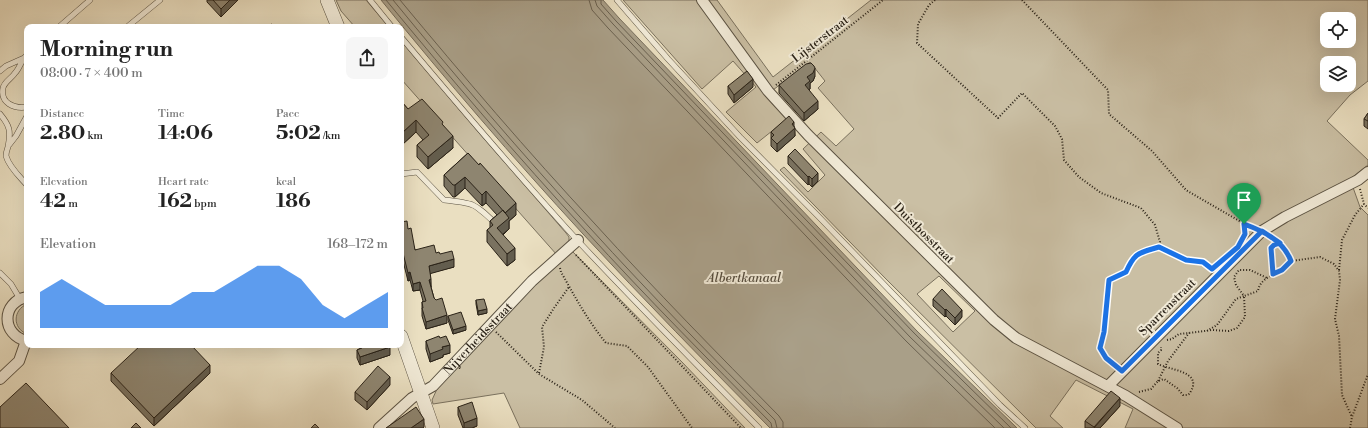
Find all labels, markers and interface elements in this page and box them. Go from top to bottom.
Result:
street label: Lijsterstraat [789,12,852,66]
map controls [1320,12,1356,92]
button: locate [1320,12,1356,48]
text: Morning run [40,36,173,63]
button: share [346,37,388,79]
button: layers [1320,56,1356,92]
text: 08:00 · 7 × 400 m [40,65,143,81]
text: Distance [40,107,84,121]
text: Time [158,107,185,121]
text: Pace [276,107,300,121]
text: 2.80 [40,121,85,146]
text: 14:06 [158,121,213,146]
text: 5:02 [276,121,321,146]
text: km [85,129,103,143]
text: /km [321,129,340,143]
text: Elevation [40,175,88,189]
text: Heart rate [158,175,209,189]
text: kcal [276,175,296,189]
pin [1227,183,1261,224]
text: 42 [40,189,66,214]
text: 162 [158,189,192,214]
text: 186 [276,189,311,214]
icon: arrive [1233,189,1255,211]
text: m [66,197,78,211]
text: bpm [192,197,217,211]
street label: Duistbosstraat [890,200,958,267]
text: Elevation [40,236,96,252]
text: 168–172 m [327,236,388,252]
water label: Albertkanaal [705,270,782,286]
street label: Sparrenstraat [1136,275,1200,339]
street label: Nijverheidsstraat [440,299,516,378]

